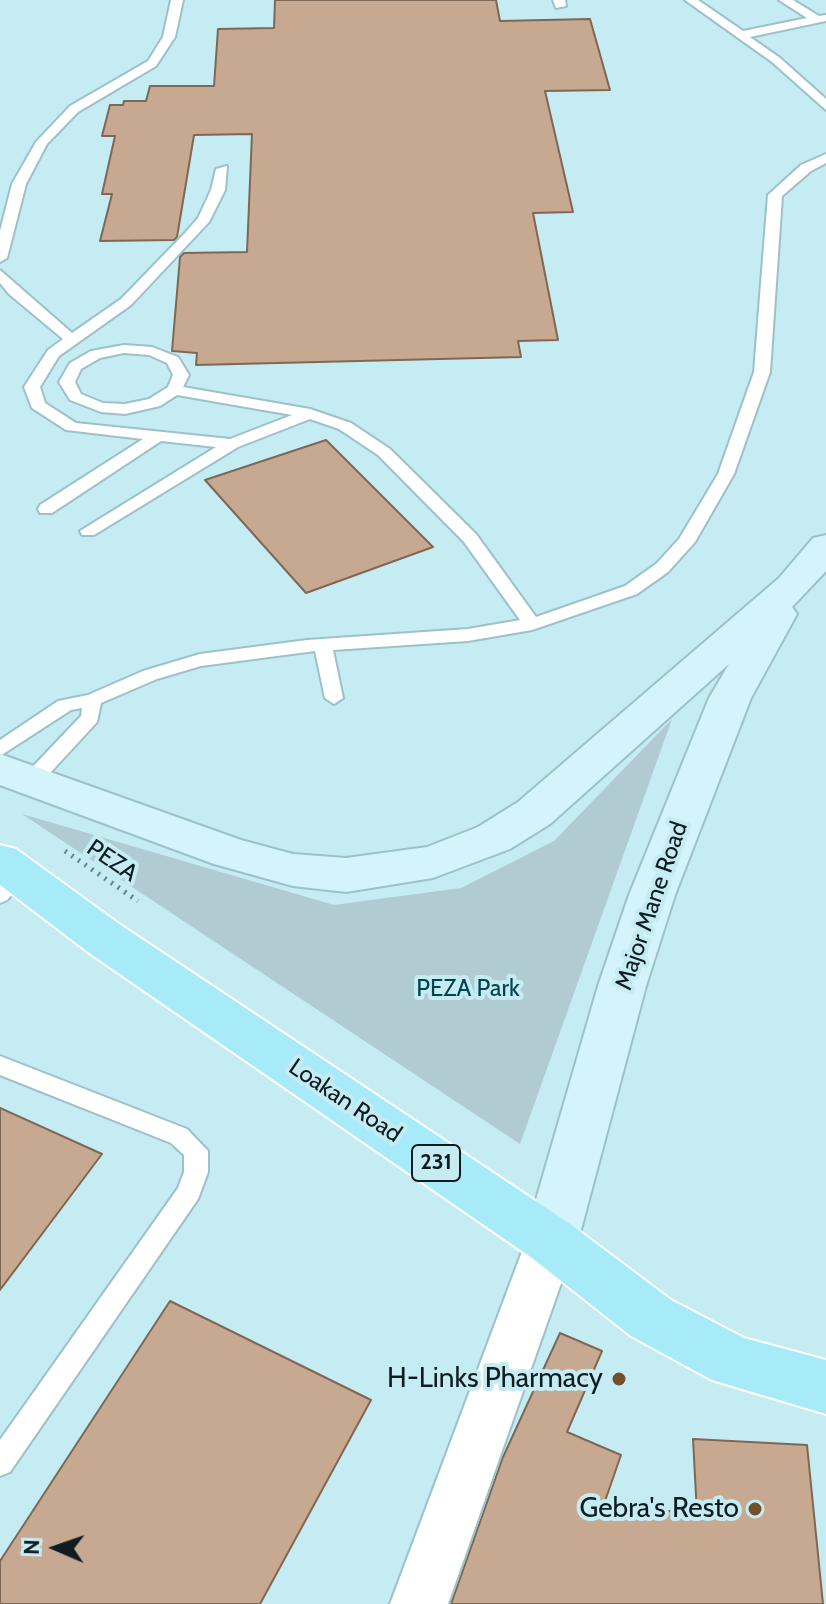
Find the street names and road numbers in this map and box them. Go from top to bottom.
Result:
street label: Major Mane Road [610,818,694,994]
street label: PEZA [81,834,143,888]
street label: Loakan Road [283,1053,407,1149]
road number: 231 [412,1145,460,1181]

